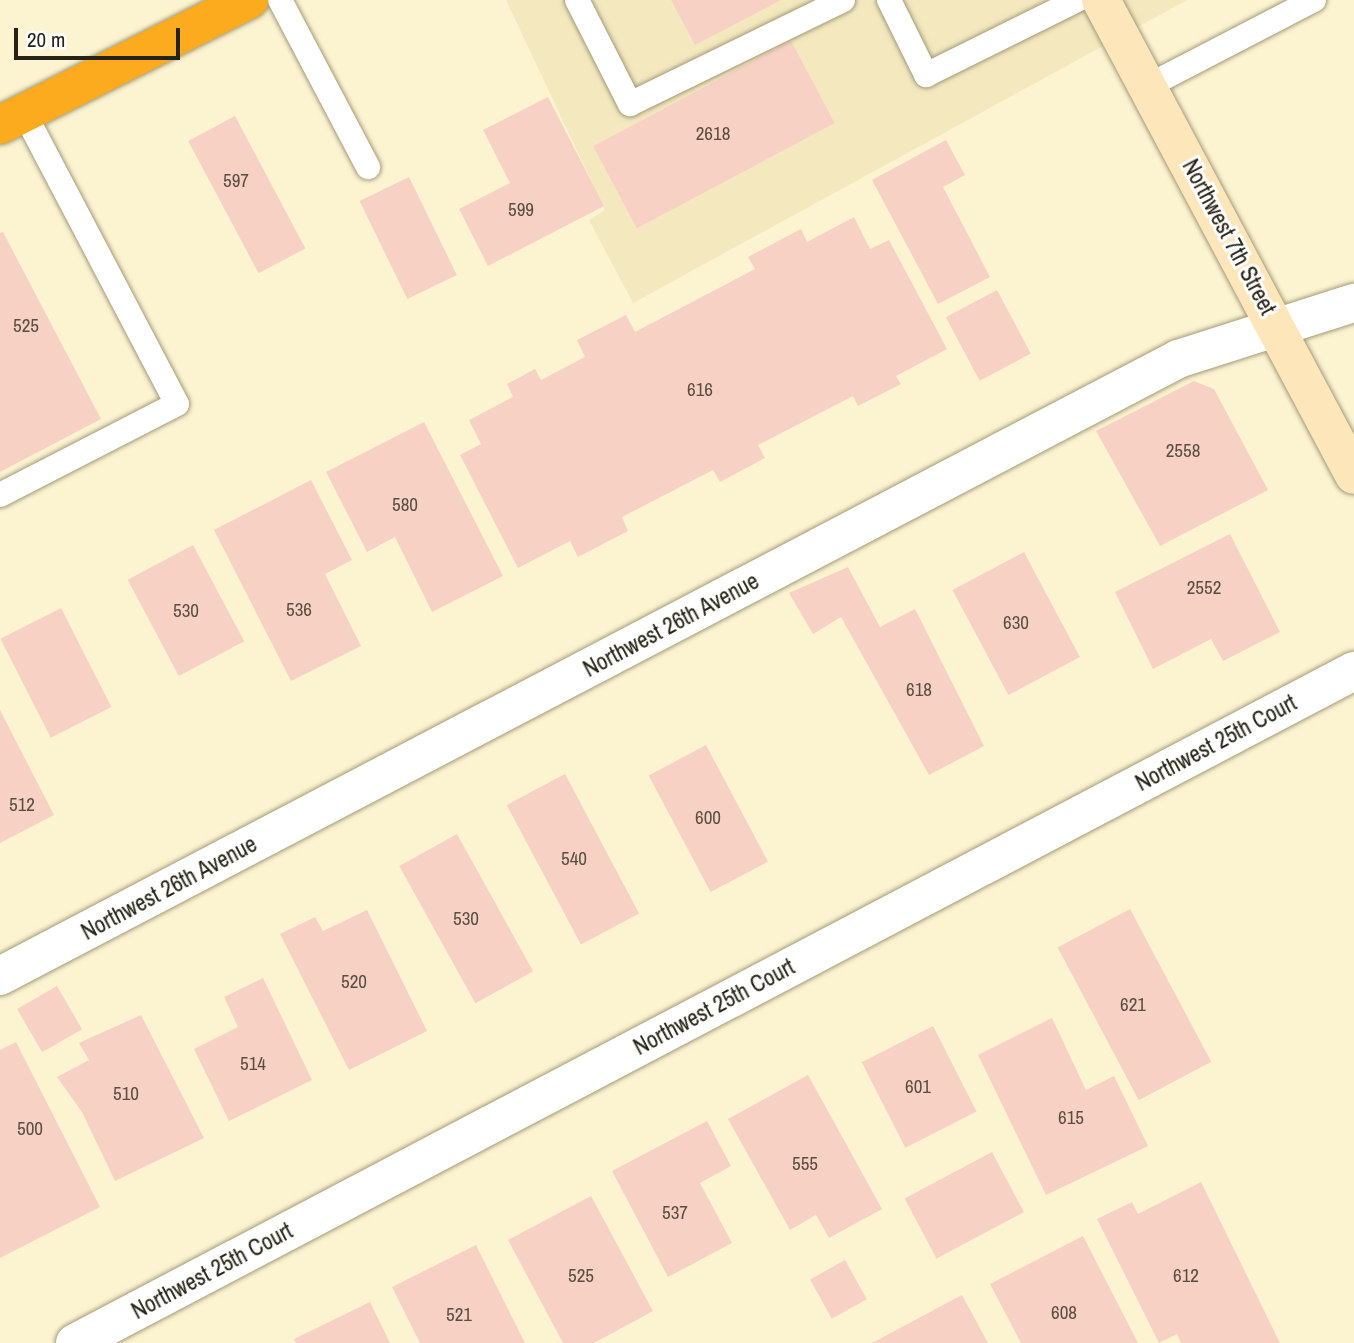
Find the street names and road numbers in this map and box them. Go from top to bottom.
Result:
street label: Northwest 7th Street [1176,155,1282,319]
street label: Northwest 26th Avenue [578,567,764,683]
street label: Northwest 25th Court [1131,689,1301,797]
street label: Northwest 26th Avenue [76,830,262,946]
street label: Northwest 25th Court [629,953,799,1061]
street label: Northwest 25th Court [127,1217,297,1325]

